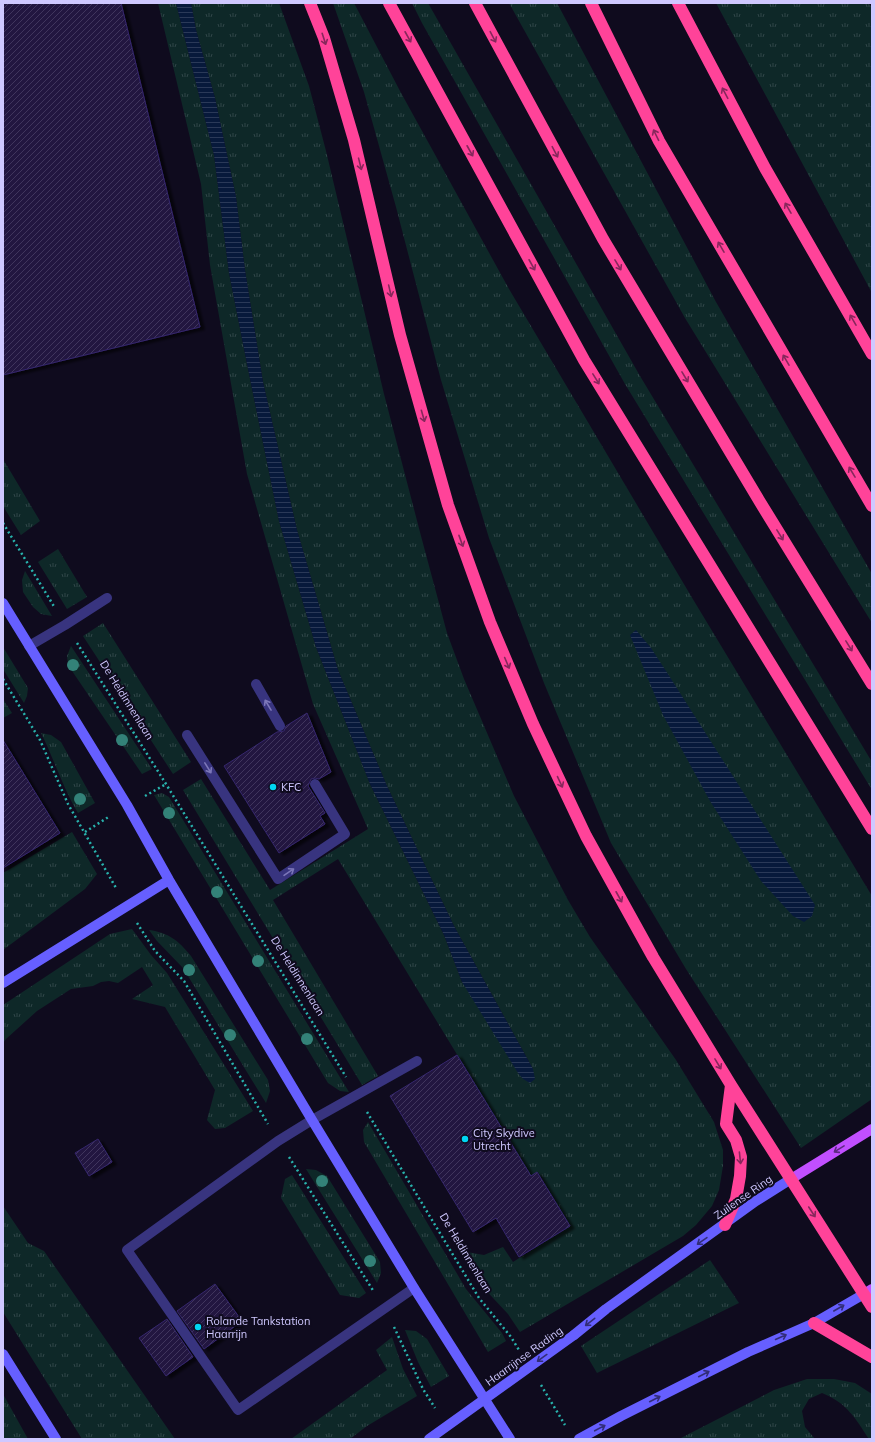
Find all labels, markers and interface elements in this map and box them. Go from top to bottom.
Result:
one-way arrow [405,31,412,43]
one-way arrow [490,31,498,43]
one-way arrow [321,33,328,46]
one-way arrow [721,88,729,100]
one-way arrow [652,129,659,141]
one-way arrow [467,145,475,157]
one-way arrow [552,145,560,157]
one-way arrow [357,158,364,171]
one-way arrow [783,202,791,214]
one-way arrow [717,242,725,253]
one-way arrow [529,259,537,271]
one-way arrow [615,259,623,271]
one-way arrow [386,284,394,297]
one-way arrow [848,314,856,326]
one-way arrow [782,354,790,366]
one-way arrow [681,371,689,383]
one-way arrow [592,373,600,385]
one-way arrow [420,410,428,423]
one-way arrow [848,467,856,478]
one-way arrow [776,530,785,541]
one-way arrow [458,535,465,548]
one-way arrow [845,640,853,652]
one-way arrow [504,656,511,668]
street label: De Heldinnenlaan [97,658,157,742]
one-way arrow [263,699,271,711]
one-way arrow [204,762,212,773]
one-way arrow [557,775,564,787]
place label: KFC [281,780,302,794]
marker: KFC [268,782,278,792]
one-way arrow [283,868,294,876]
one-way arrow [616,891,624,903]
street label: De Heldinnenlaan [268,934,328,1018]
one-way arrow [715,1058,723,1070]
place label: City Skydive Utrecht [473,1126,535,1153]
marker: City Skydive Utrecht [460,1134,470,1144]
one-way arrow [833,1146,845,1154]
one-way arrow [736,1151,743,1164]
street label: Zuilense Ring [711,1172,775,1222]
one-way arrow [808,1206,816,1217]
street label: De Heldinnenlaan [437,1210,495,1296]
one-way arrow [696,1237,707,1245]
one-way arrow [833,1304,845,1312]
place label: Rolande Tankstation Haarrijn [206,1314,310,1341]
one-way arrow [585,1318,596,1326]
marker: Rolande Tankstation Haarrijn [193,1322,203,1332]
street label: Haarrijnse Rading [483,1323,565,1389]
one-way arrow [775,1333,787,1341]
one-way arrow [537,1354,548,1362]
one-way arrow [698,1370,710,1377]
one-way arrow [649,1395,661,1402]
one-way arrow [594,1423,606,1431]

